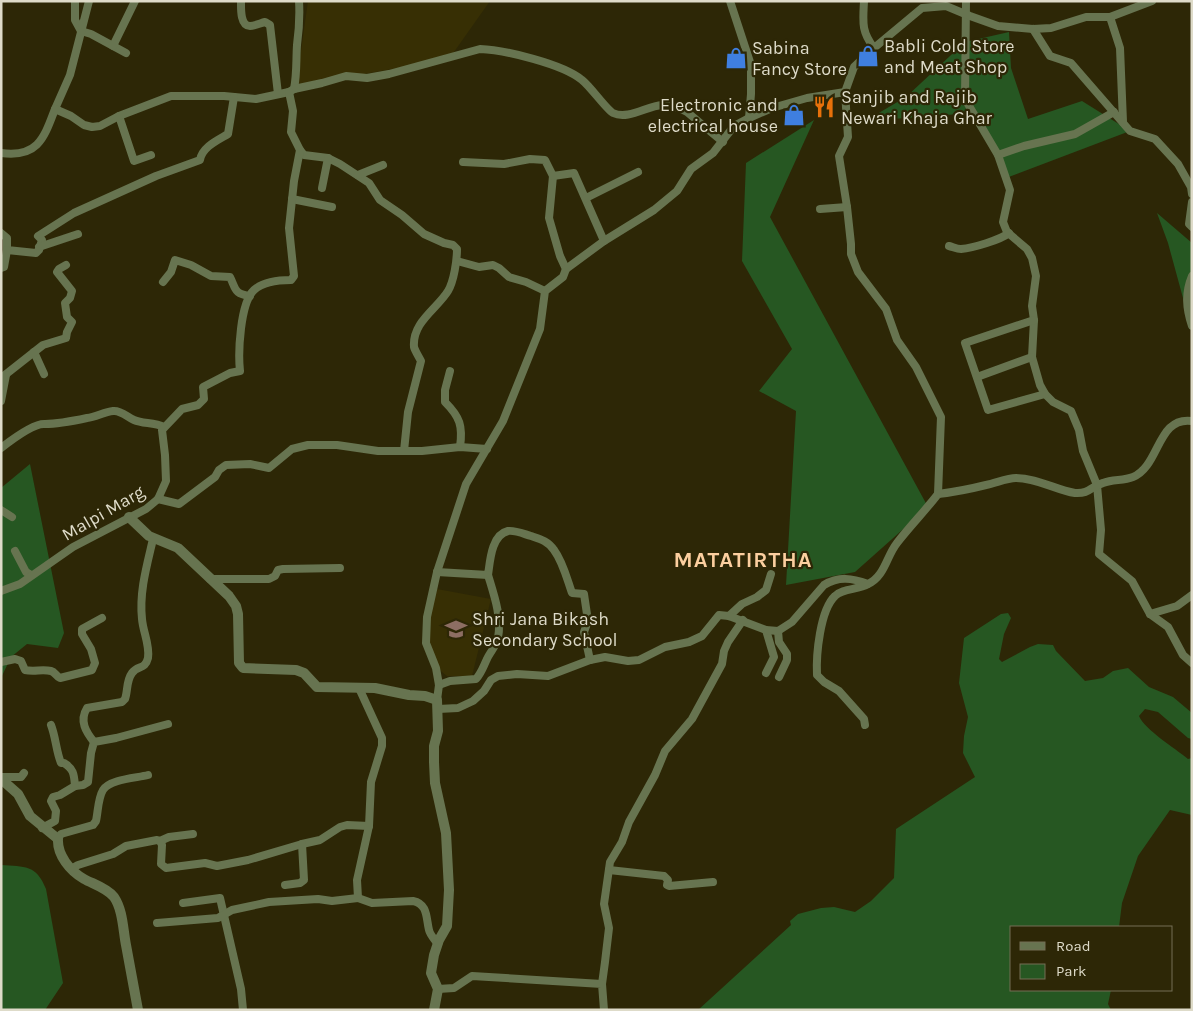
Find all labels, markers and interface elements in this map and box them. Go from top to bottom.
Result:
place label: Babli Cold Store and Meat Shop [884,35,1015,78]
place label: Sabina Fancy Store [752,37,847,80]
shop icon: Babli Cold Store and Meat Shop [855,43,881,69]
shop icon: Sabina Fancy Store [723,45,749,71]
place label: Sanjib and Rajib Newari Khaja Ghar [841,86,993,129]
place label: Electronic and electrical house [648,94,778,137]
restaurant icon: Sanjib and Rajib Newari Khaja Ghar [811,94,837,120]
shop icon: Electronic and electrical house [781,102,807,128]
street label: Malpi Marg [58,480,148,546]
district label: MATATIRTHA [673,547,813,573]
place label: Shri Jana Bikash Secondary School [472,608,618,651]
school or university icon: Shri Jana Bikash Secondary School [443,616,469,642]
legend [1010,926,1173,991]
text: Road [1056,937,1091,955]
text: Park [1056,962,1086,980]

